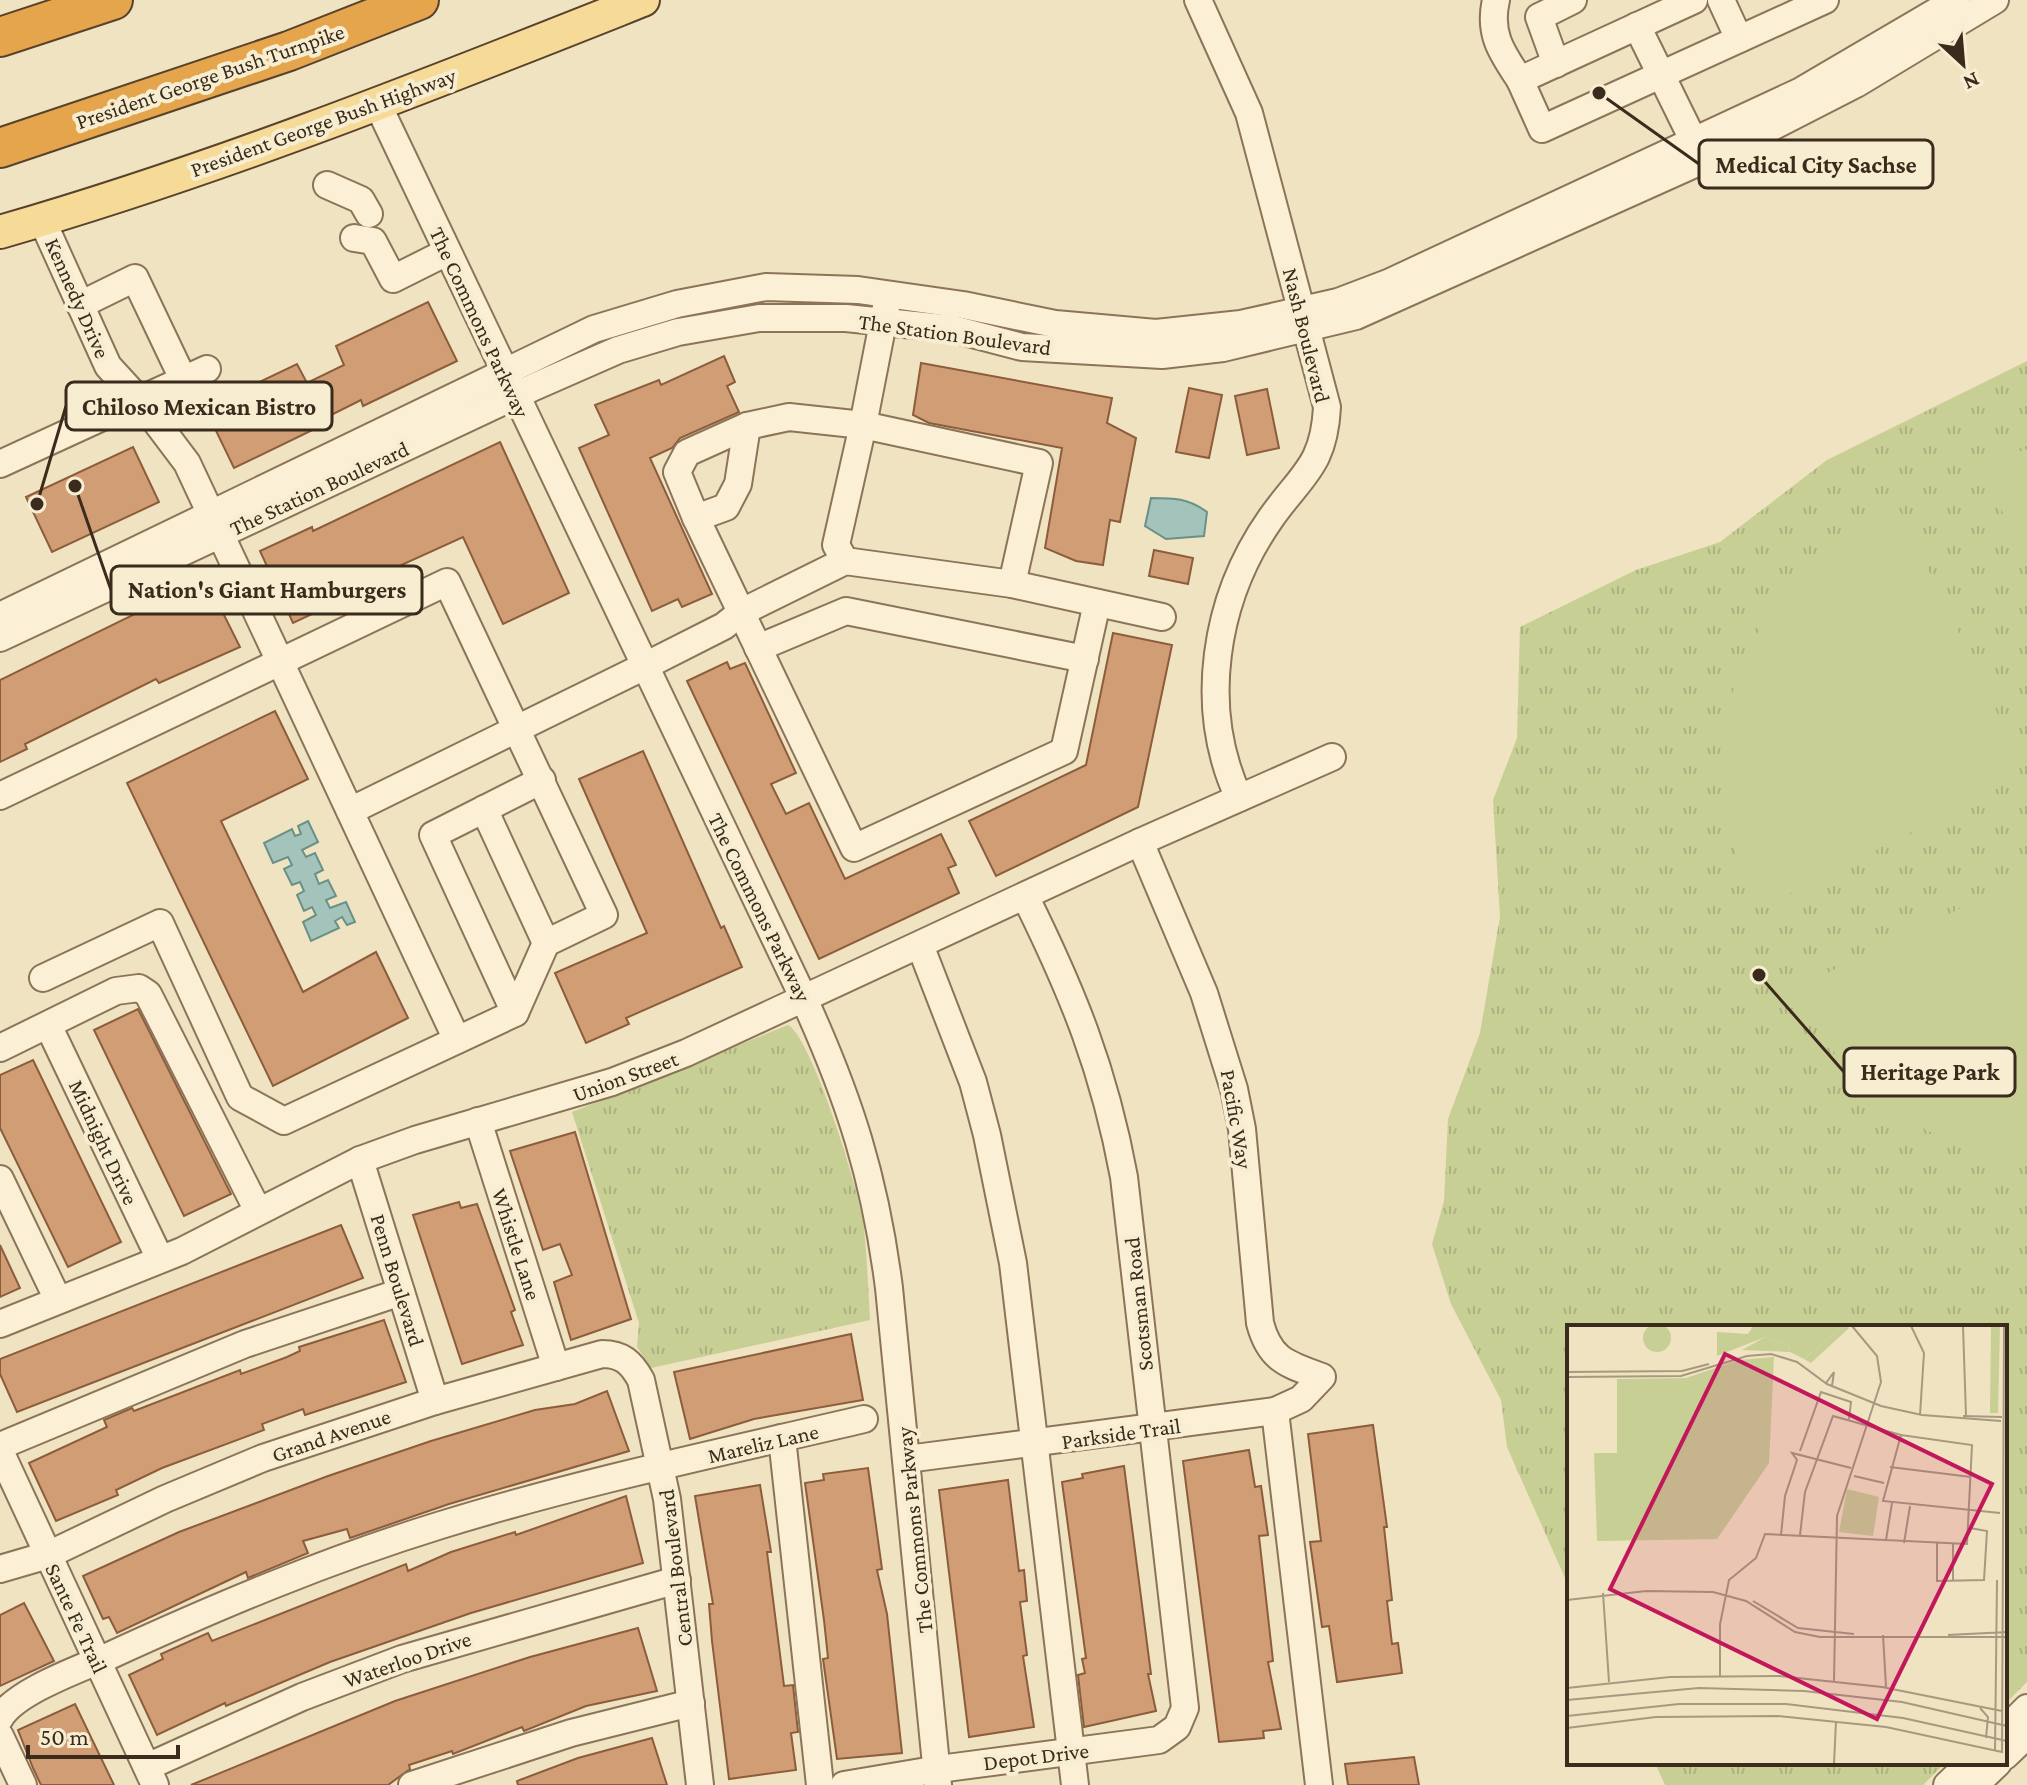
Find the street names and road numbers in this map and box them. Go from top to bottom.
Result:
street label: President George Bush Turnpike [73,19,348,134]
street label: President George Bush Highway [187,62,460,182]
street label: The Commons Parkway [424,223,535,422]
street label: Kennedy Drive [40,234,115,362]
street label: Nash Boulevard [1278,265,1335,406]
street label: The Station Boulevard [857,309,1053,360]
street label: The Station Boulevard [226,436,413,541]
street label: The Commons Parkway [703,809,817,1007]
street label: Union Street [569,1046,682,1107]
street label: Pacific Way [1215,1068,1258,1171]
street label: Midnight Drive [64,1076,143,1209]
street label: Whistle Lane [487,1185,546,1303]
street label: Penn Boulevard [366,1211,430,1350]
street label: Scotsman Road [1119,1235,1158,1372]
street label: Grand Avenue [269,1403,394,1467]
street label: Parkside Trail [1060,1413,1182,1454]
street label: Mareliz Lane [705,1419,821,1468]
street label: The Commons Parkway [891,1425,938,1634]
street label: Central Boulevard [653,1487,698,1648]
street label: Sante Fe Trail [40,1559,113,1677]
street label: Waterloo Drive [340,1626,474,1693]
street label: Depot Drive [982,1738,1090,1775]

